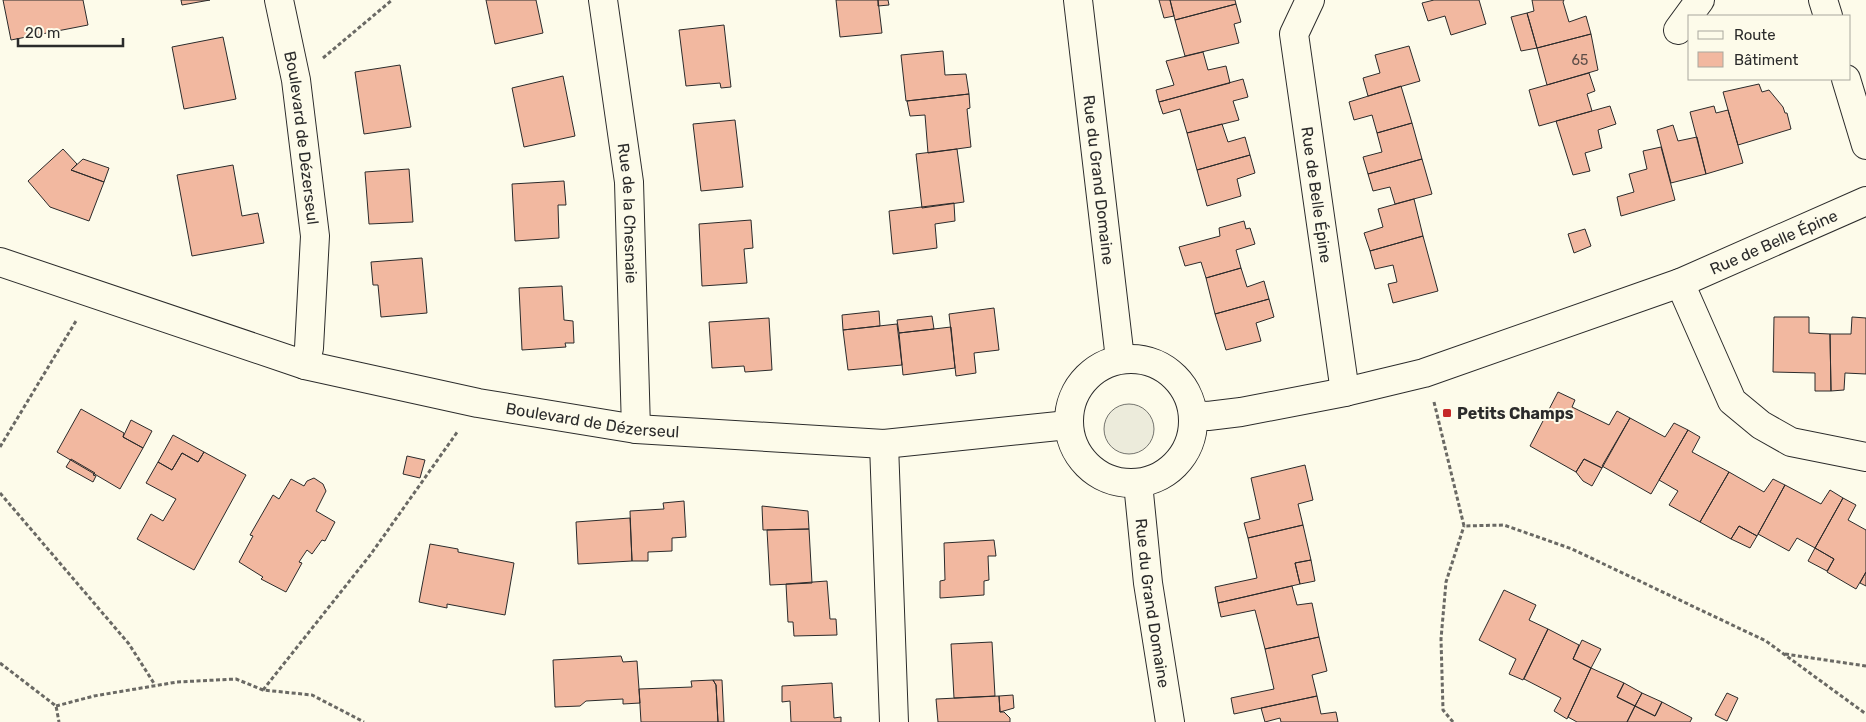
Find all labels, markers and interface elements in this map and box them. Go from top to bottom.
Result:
scale bar [18,15,122,47]
legend [1688,15,1851,80]
text: 20 m [25,24,60,42]
text: Route [1734,26,1776,44]
street label: Boulevard de Dézerseul [281,49,323,226]
text: Bâtiment [1734,51,1798,69]
house number: 65 [1572,52,1588,69]
street label: Rue du Grand Domaine [1080,94,1118,266]
street label: Rue de Belle Épine [1298,125,1336,264]
street label: Rue de la Chesnaie [614,142,641,284]
street label: Rue de Belle Épine [1707,205,1840,278]
street label: Boulevard de Dézerseul [505,398,680,441]
place label: Petits Champs [1457,404,1574,423]
marker: Petits Champs [1441,407,1453,419]
street label: Rue du Grand Domaine [1132,517,1174,689]

